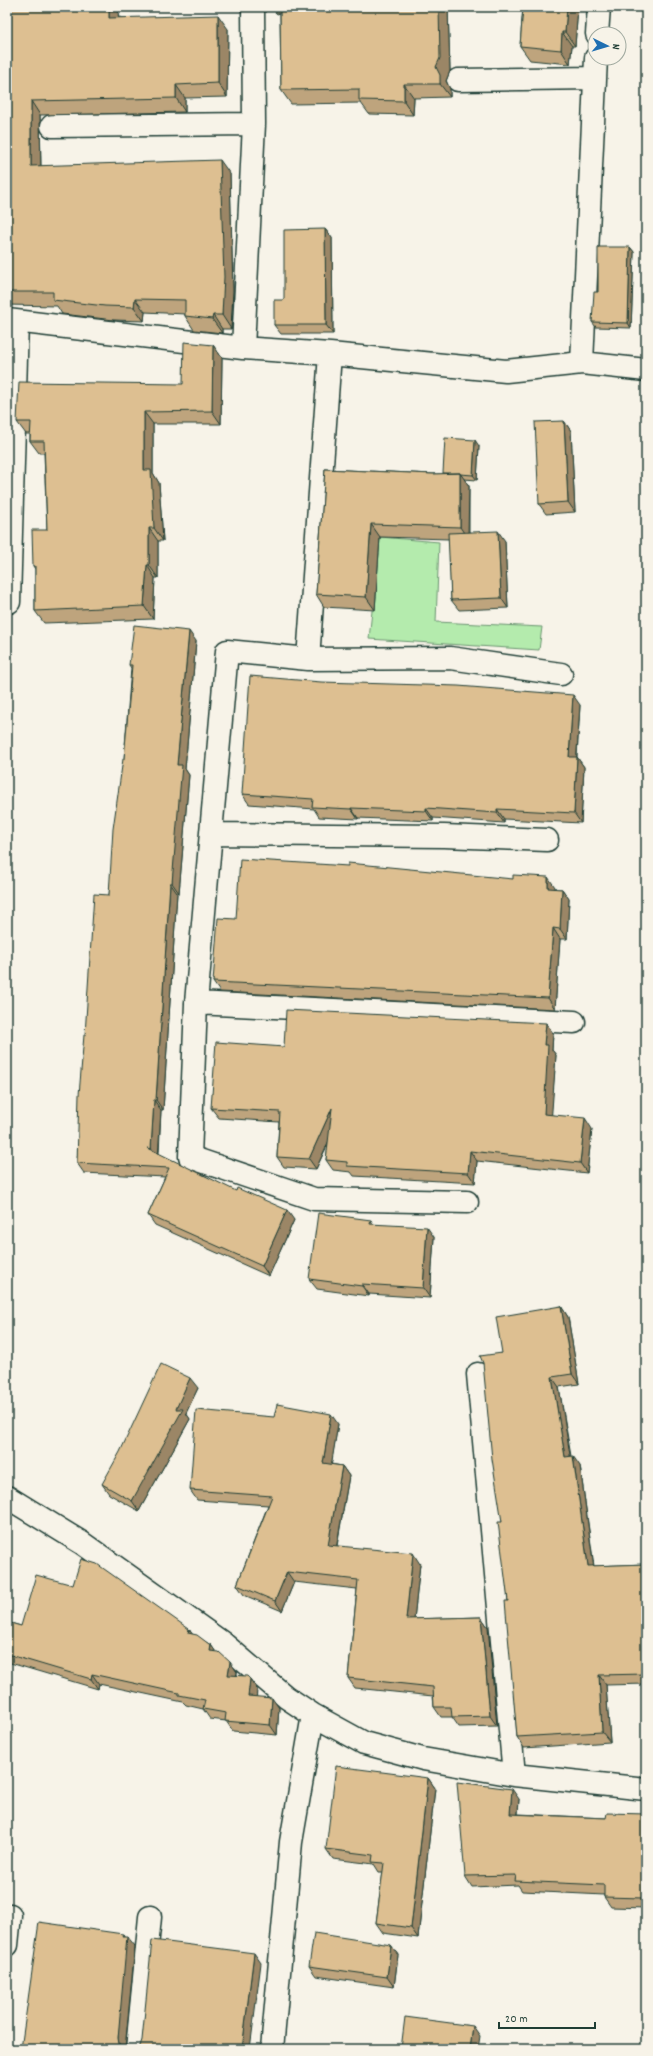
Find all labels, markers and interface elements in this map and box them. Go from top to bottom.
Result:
north arrow [587,26,627,66]
text: N [607,43,623,51]
scale bar [499,2004,595,2030]
text: 20 m [505,2011,528,2028]

